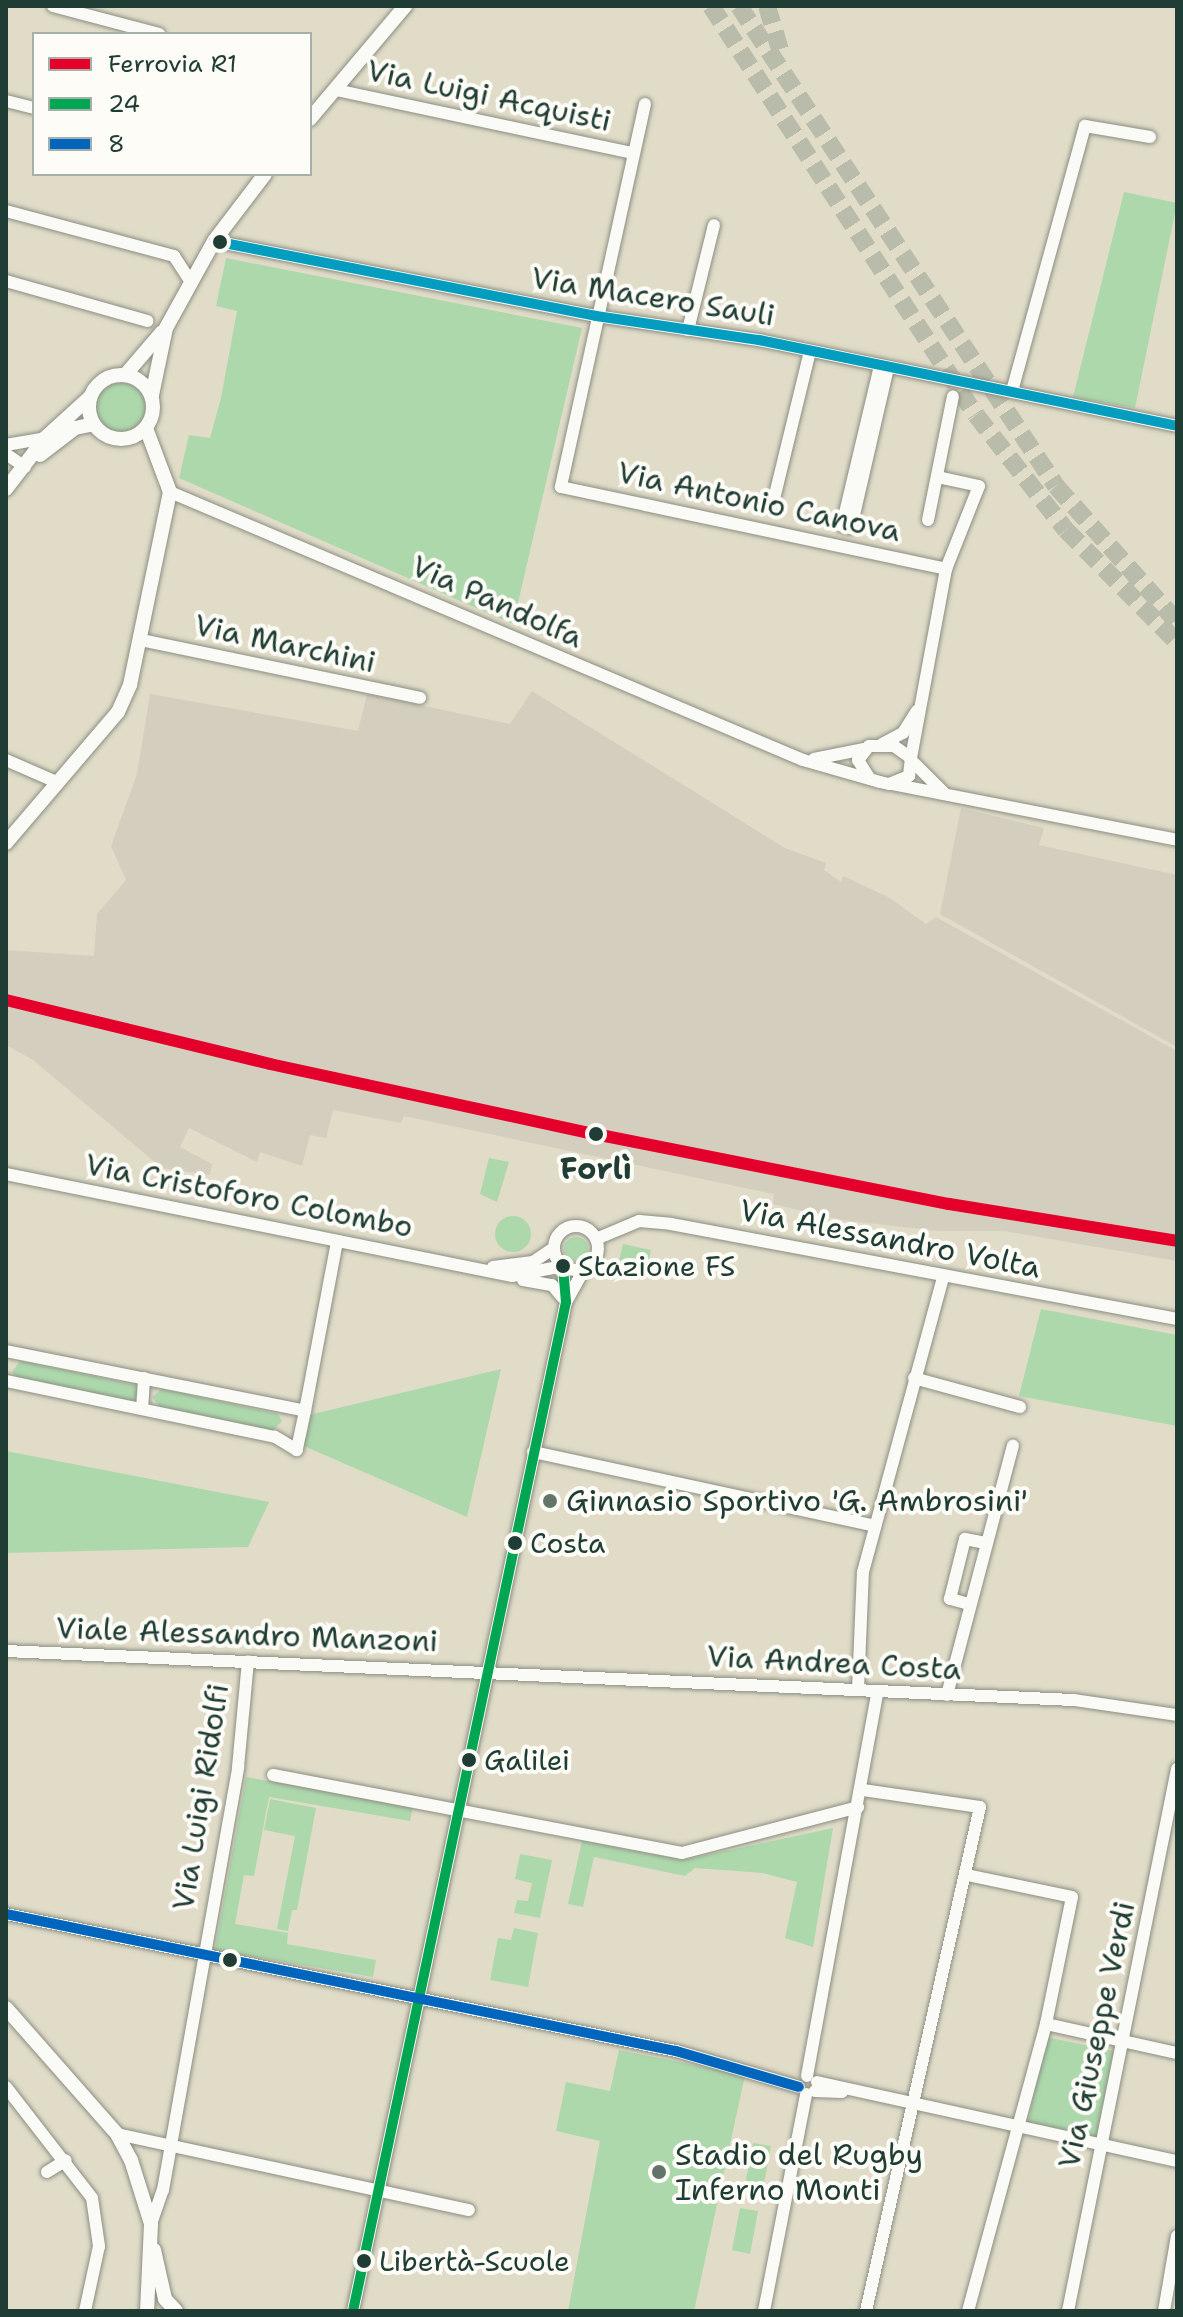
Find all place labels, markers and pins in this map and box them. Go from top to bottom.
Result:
unlabelled marker [212,234,228,250]
marker: Forlì [583,1121,609,1147]
place label: Forlì [560,1151,632,1187]
place label: Stazione FS [578,1249,735,1283]
marker: Stazione FS [555,1258,571,1274]
place label: Ginnasio Sportivo 'G. Ambrosini' [566,1483,1028,1519]
marker: Ginnasio Sportivo 'G. Ambrosini' [541,1492,559,1510]
place label: Costa [530,1526,605,1560]
marker: Costa [507,1535,523,1551]
place label: Galilei [484,1743,570,1777]
marker: Galilei [461,1752,477,1768]
unlabelled marker [222,1952,238,1968]
place label: Stadio del Rugby Inferno Monti [675,2137,923,2208]
marker: Stadio del Rugby Inferno Monti [650,2163,668,2181]
place label: Libertà-Scuole [379,2244,570,2278]
marker: Libertà-Scuole [356,2253,372,2269]

